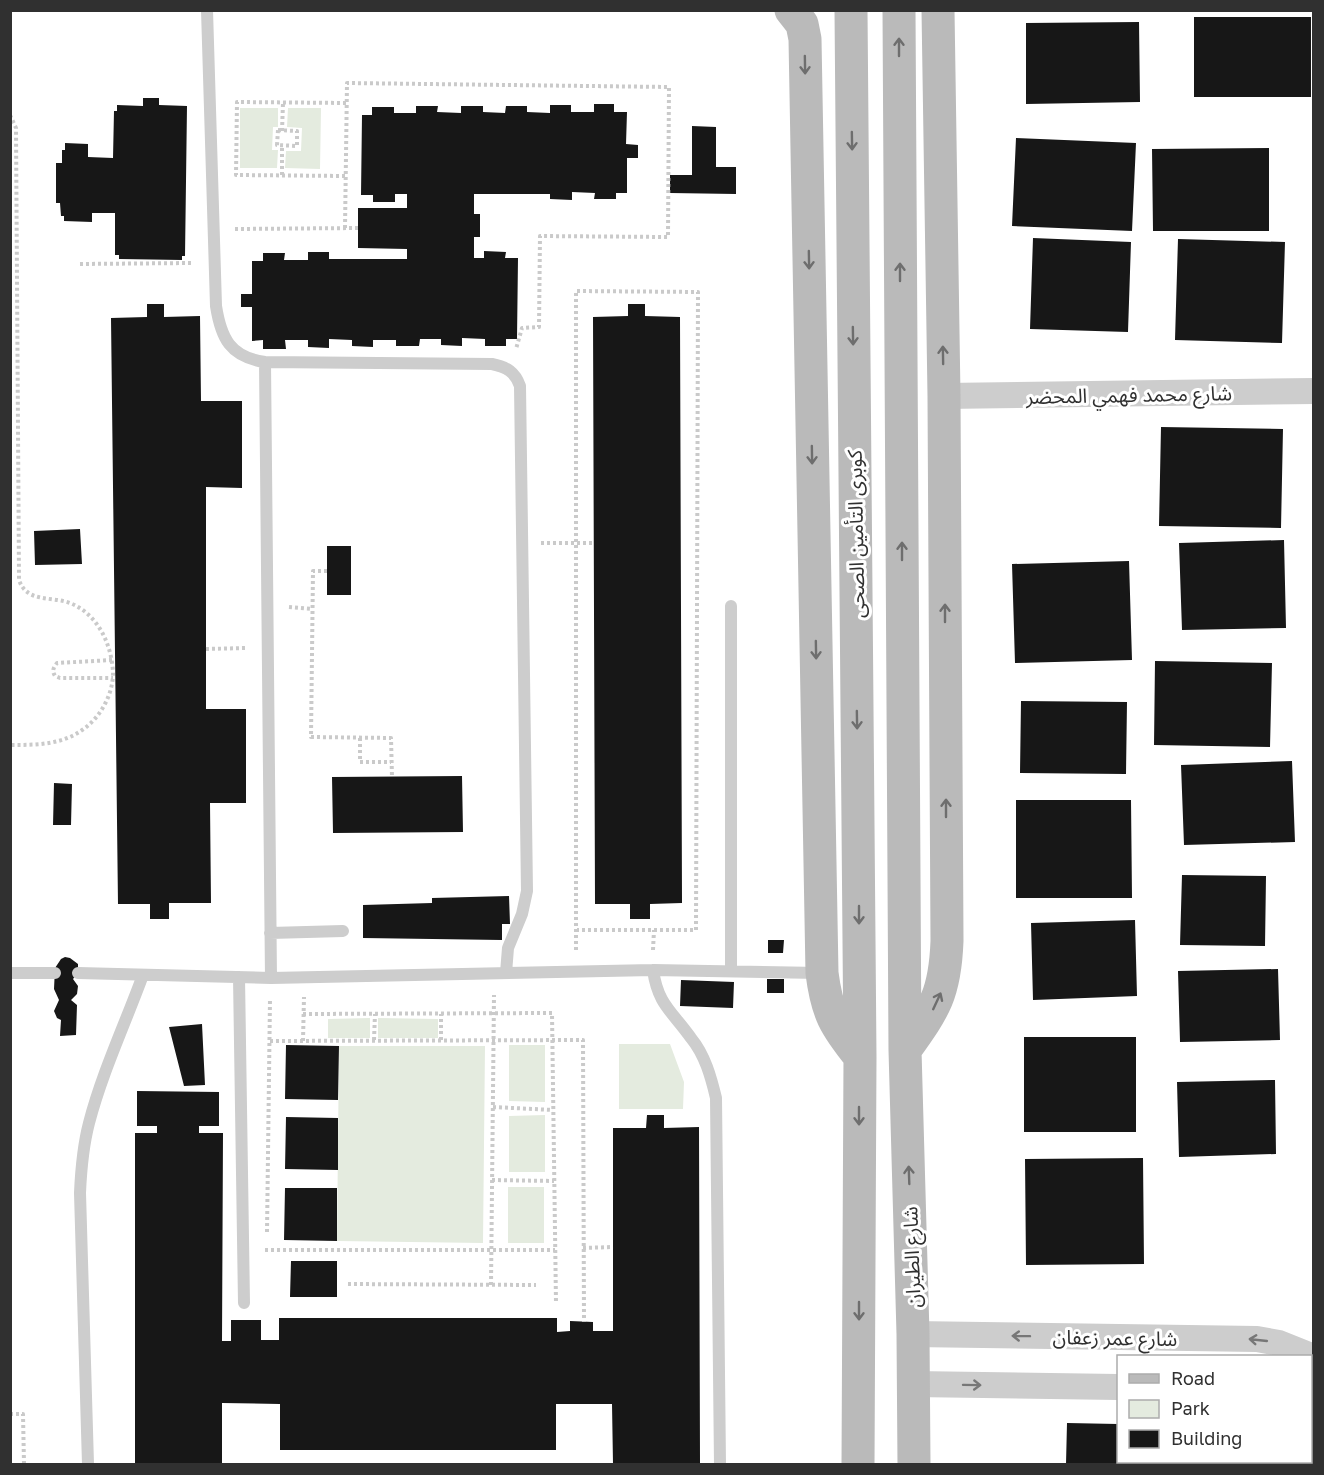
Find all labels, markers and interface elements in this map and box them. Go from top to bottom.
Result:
one-way arrow [893,38,905,58]
one-way arrow [799,54,811,74]
one-way arrow [846,131,858,151]
one-way arrow [803,249,814,269]
one-way arrow [894,262,906,282]
one-way arrow [848,326,859,346]
one-way arrow [937,345,949,365]
street label: شارع محمد فهمي المحضر [1025,380,1232,412]
one-way arrow [807,444,818,464]
street label: كوبرى التأمين الصحى [842,449,869,618]
one-way arrow [896,541,908,561]
one-way arrow [939,603,951,623]
one-way arrow [810,639,822,659]
one-way arrow [851,710,863,730]
one-way arrow [940,798,952,818]
one-way arrow [853,905,864,925]
one-way arrow [931,993,943,1011]
one-way arrow [853,1105,865,1125]
one-way arrow [903,1166,914,1186]
street label: شارع الطيران [897,1206,929,1308]
one-way arrow [853,1300,865,1320]
street label: شارع عمر زعفان [1052,1324,1178,1354]
one-way arrow [1012,1330,1032,1342]
one-way arrow [1249,1334,1269,1345]
legend [1117,1355,1312,1463]
text: Road [1171,1367,1215,1389]
one-way arrow [961,1379,981,1390]
text: Park [1171,1397,1210,1419]
text: Building [1171,1427,1242,1449]

